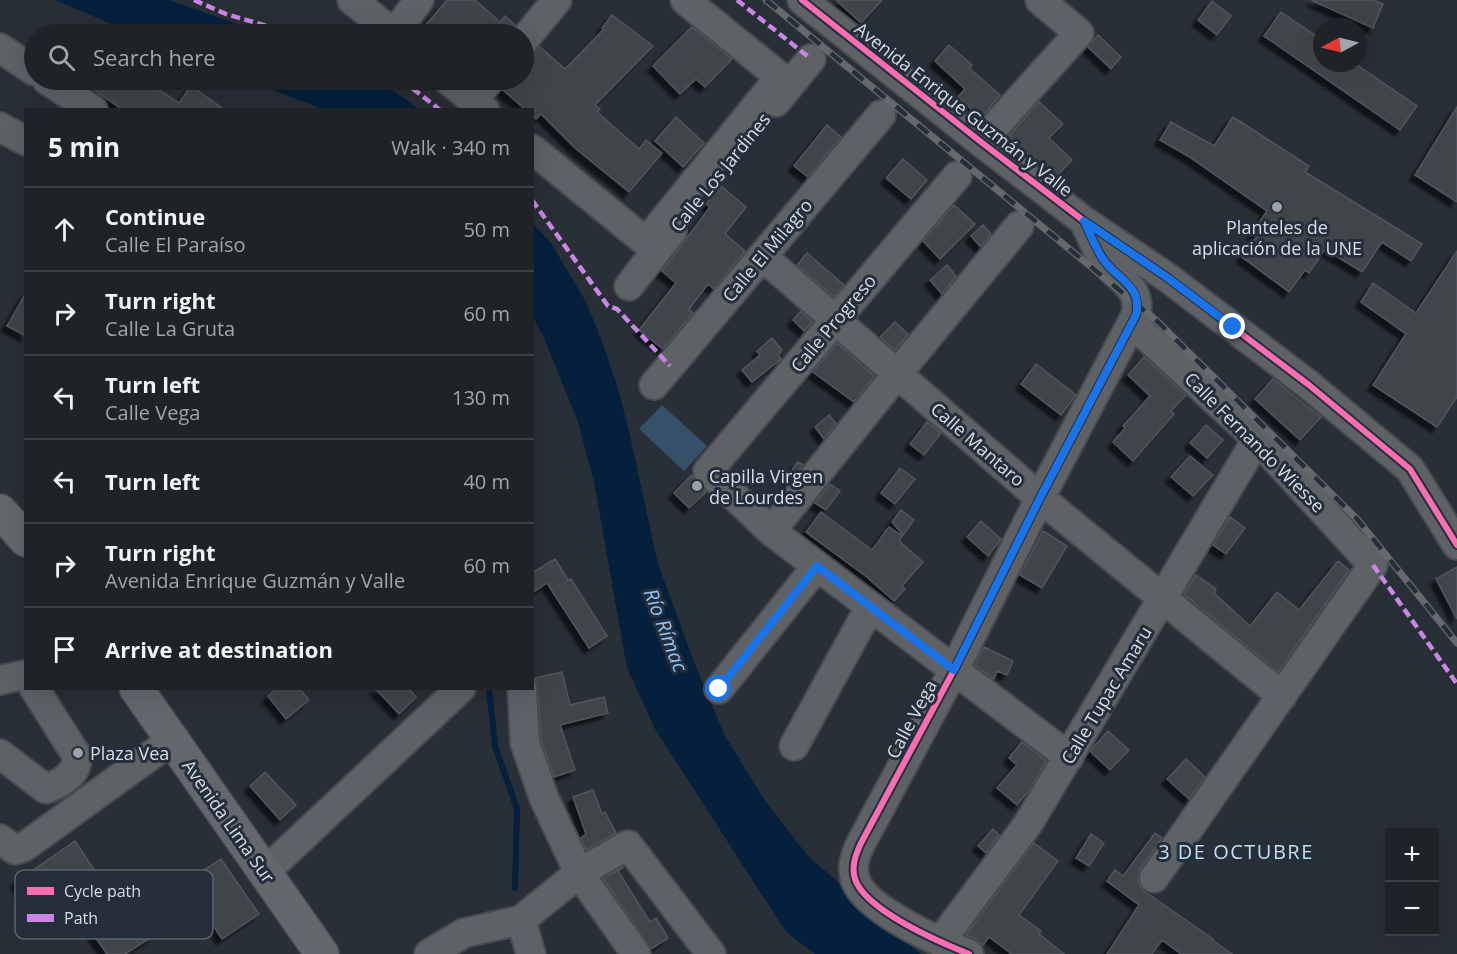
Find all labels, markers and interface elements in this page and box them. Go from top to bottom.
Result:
street label: Avenida Enrique Guzmán y Valle [850,16,1078,202]
north arrow [1313,18,1367,72]
search box [24,24,534,90]
icon: search [45,41,78,74]
text: Search here [93,42,216,72]
street label: Calle Los Jardines [665,108,775,236]
text: 5 min [48,129,120,165]
text: Walk · 340 m [391,134,510,161]
street label: Calle El Milagro [717,193,817,307]
marker: Planteles de aplicación de la UNE [1270,200,1284,214]
text: Continue [105,201,205,231]
icon: ahead [48,213,81,246]
place label: Planteles de aplicación de la UNE [1192,215,1362,260]
text: 50 m [463,216,510,243]
text: Calle El Paraíso [105,231,246,258]
street label: Calle Progreso [785,269,881,377]
text: Turn right [105,285,216,315]
icon: right [48,297,81,330]
text: 60 m [463,300,510,327]
route end [1219,313,1245,339]
text: Calle La Gruta [105,315,235,342]
street label: Calle Fernando Wiesse [1180,367,1330,517]
text: Turn left [105,369,200,399]
icon: left [48,381,81,414]
text: 130 m [452,384,510,411]
street label: Calle Mantaro [926,397,1030,491]
text: Calle Vega [105,399,200,426]
place label: Capilla Virgen de Lourdes [709,464,823,509]
icon: left [48,465,81,498]
text: Turn left [105,466,200,496]
text: 40 m [463,468,510,495]
marker: Capilla Virgen de Lourdes [690,479,704,493]
text: Turn right [105,537,216,567]
icon: right [48,549,81,582]
text: 60 m [463,552,510,579]
text: Avenida Enrique Guzmán y Valle [105,567,405,594]
water label: Río Rímac [638,584,695,676]
street label: Calle Tupac Amaru [1055,622,1157,768]
icon: arrive [48,633,81,666]
text: Arrive at destination [105,634,333,664]
route start [705,675,731,701]
street label: Calle Vega [880,675,942,763]
place label: Plaza Vea [90,741,169,765]
marker: Plaza Vea [71,746,85,760]
street label: Avenida Lima Sur [177,755,281,888]
map controls [1385,828,1439,936]
button: + [1385,828,1439,882]
district label: 3 DE OCTUBRE [1158,838,1314,865]
legend [15,870,213,939]
text: Cycle path [64,880,141,902]
button: − [1385,882,1439,936]
text: Path [64,907,98,929]

